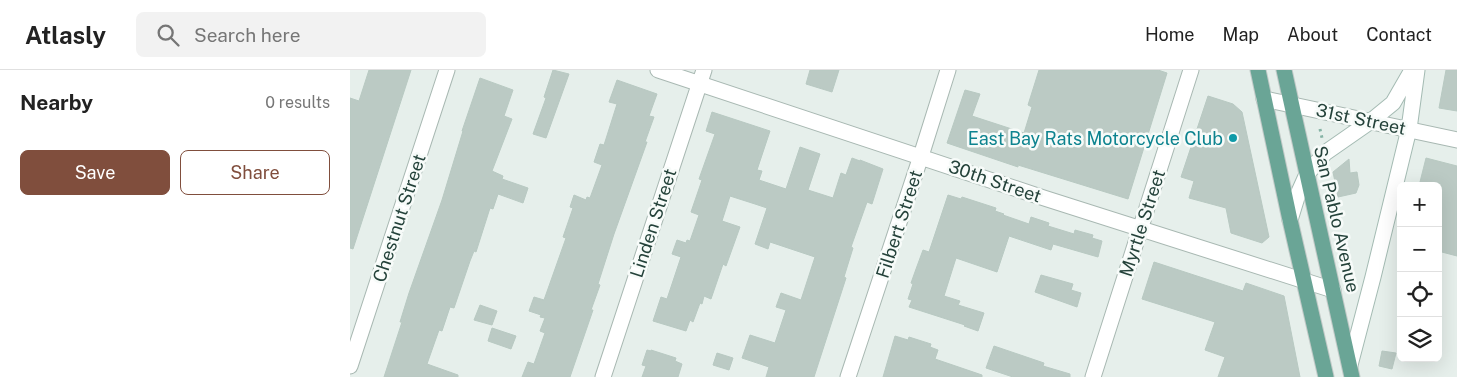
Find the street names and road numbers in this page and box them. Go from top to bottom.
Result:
street label: 31st Street [1314,99,1408,139]
street label: San Pablo Avenue [1310,144,1364,294]
street label: Chestnut Street [368,151,430,285]
street label: 30th Street [946,155,1044,207]
street label: Linden Street [625,166,681,280]
street label: Filbert Street [872,167,926,281]
street label: Myrtle Street [1115,167,1169,279]

